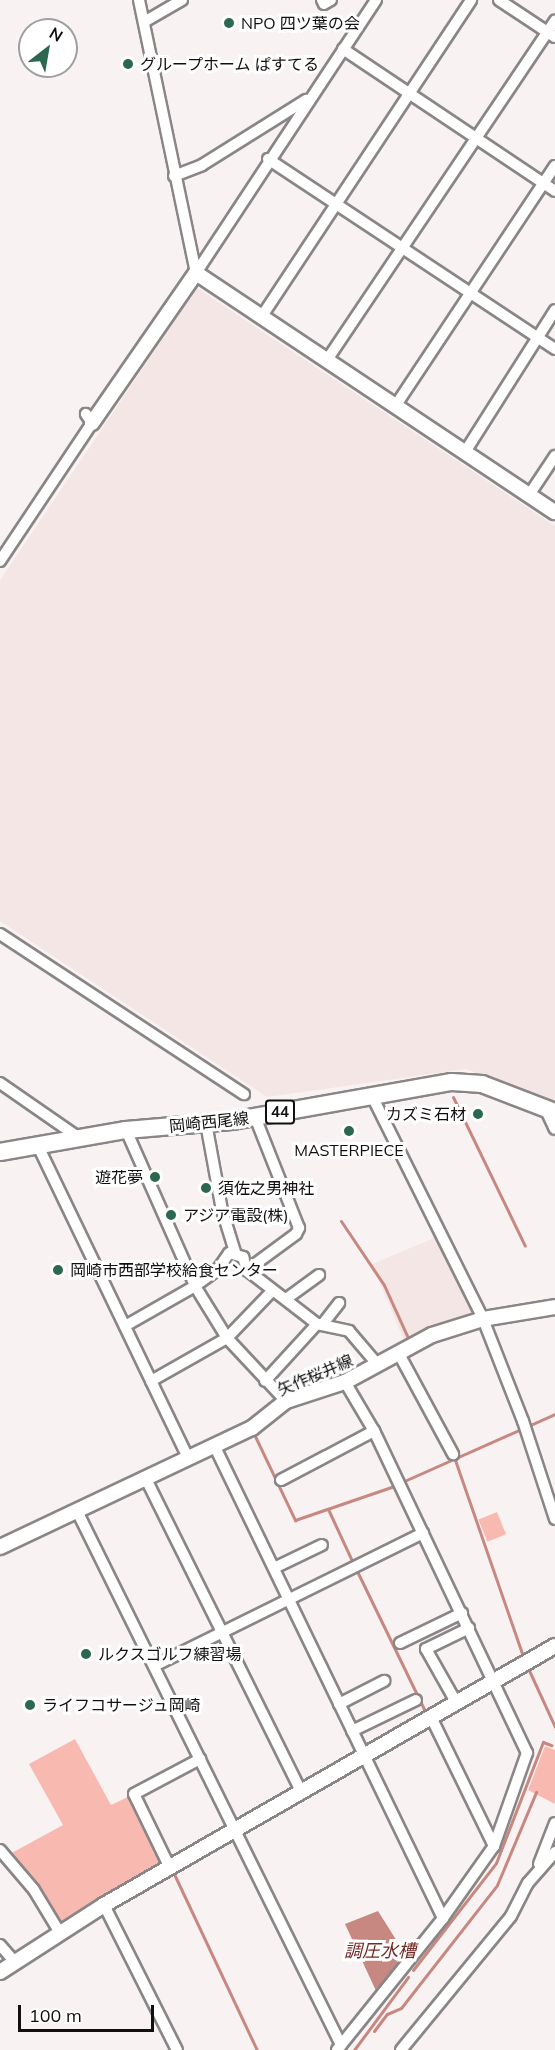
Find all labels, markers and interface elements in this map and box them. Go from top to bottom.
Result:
place label: NPO 四ツ葉の会 [241,13,360,33]
marker: NPO 四ツ葉の会 [222,16,236,30]
north arrow [18,18,78,78]
text: N [46,23,67,46]
place label: グループホーム ぱすてる [140,54,320,74]
marker: グループホーム ぱすてる [121,57,135,71]
road number: 44 [265,1100,295,1124]
place label: カズミ石材 [386,1104,466,1124]
marker: カズミ石材 [471,1107,485,1121]
street label: 岡崎西尾線 [168,1108,250,1136]
marker: MASTERPIECE [342,1124,356,1138]
place label: MASTERPIECE [294,1140,404,1160]
place label: 遊花夢 [95,1167,143,1187]
marker: 遊花夢 [148,1170,162,1184]
place label: 須佐之男神社 [218,1178,314,1198]
marker: 須佐之男神社 [199,1181,213,1195]
place label: アジア電設(株) [183,1205,289,1225]
marker: アジア電設(株) [164,1208,178,1222]
place label: 岡崎市西部学校給食センター [70,1260,278,1280]
marker: 岡崎市西部学校給食センター [51,1263,65,1277]
street label: 矢作桜井線 [274,1351,356,1399]
place label: ルクスゴルフ練習場 [98,1644,242,1664]
marker: ルクスゴルフ練習場 [79,1647,93,1661]
place label: ライフコサージュ岡崎 [42,1695,202,1715]
marker: ライフコサージュ岡崎 [23,1698,37,1712]
water label: 調圧水槽 [344,1940,416,1962]
scale bar [21,1993,158,2031]
text: 100 m [29,2004,82,2027]

